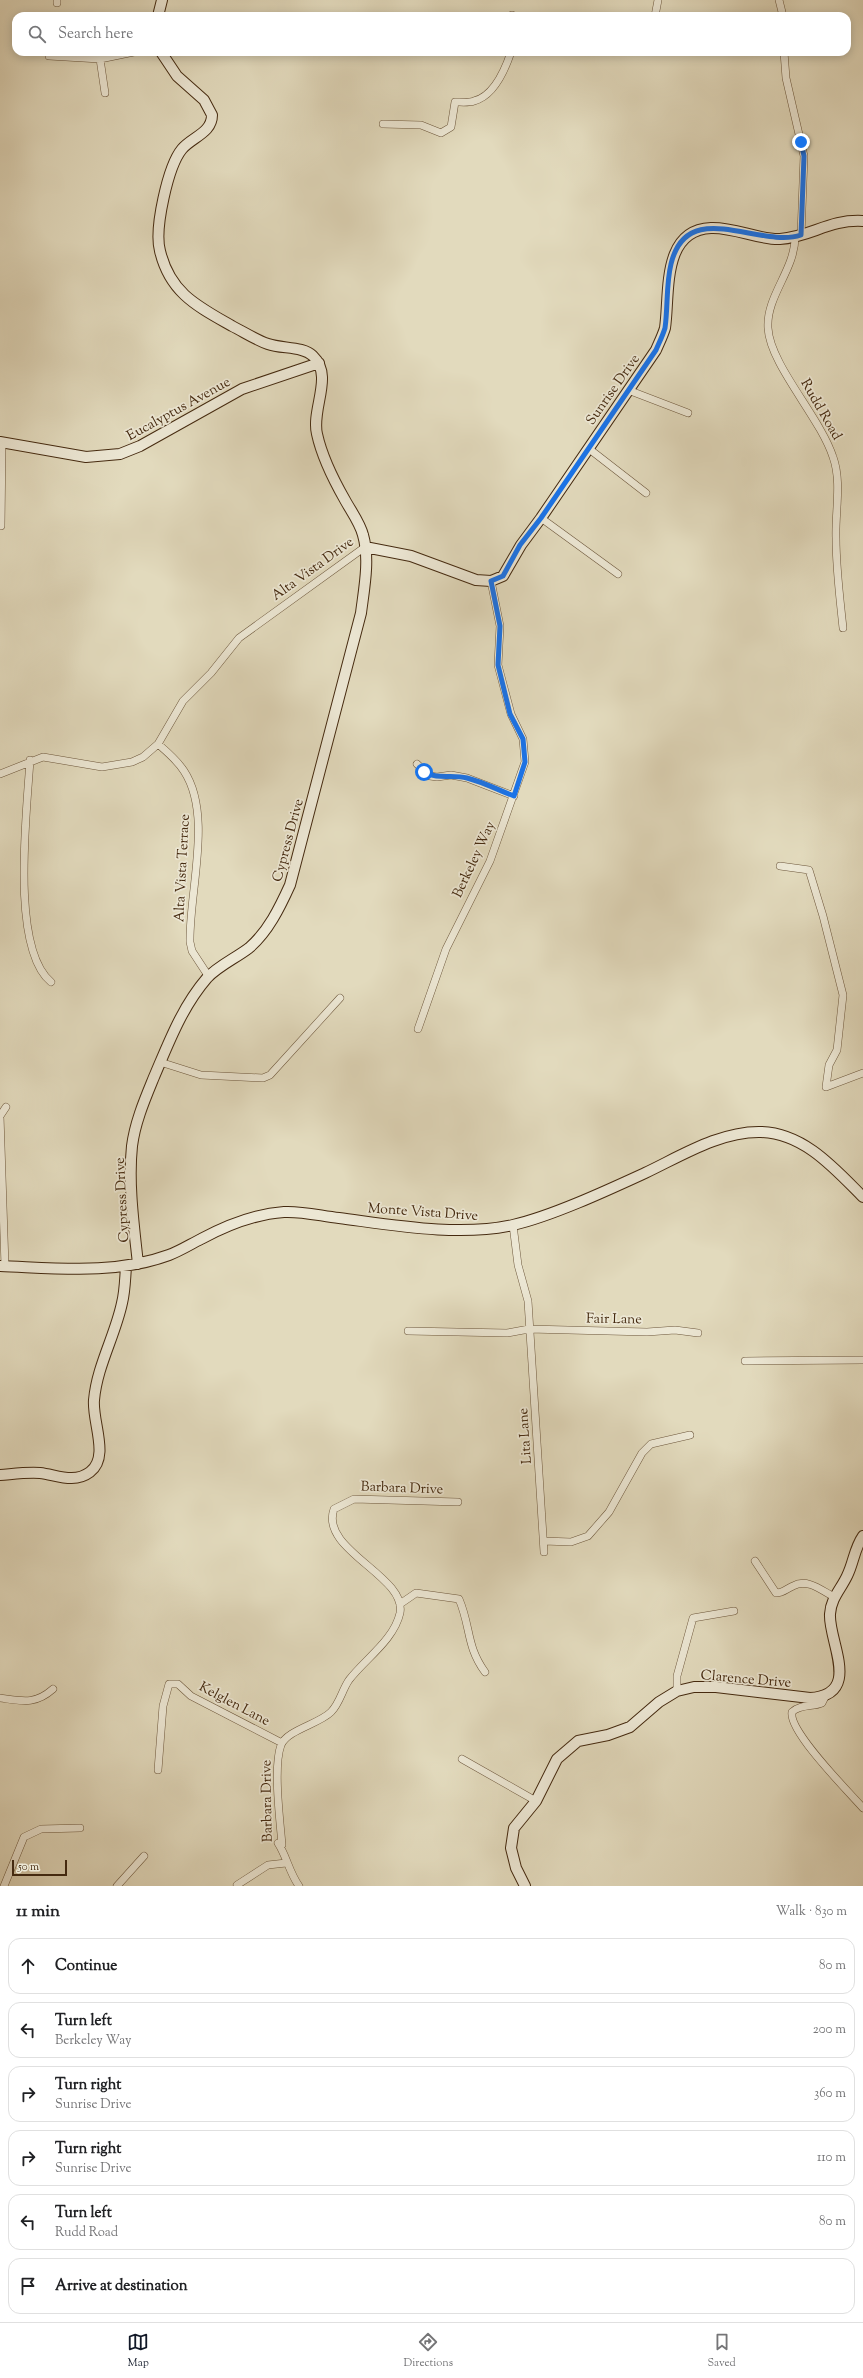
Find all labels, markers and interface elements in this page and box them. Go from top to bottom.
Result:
search box [12,12,851,56]
icon: search [26,23,48,45]
text: Search here [58,24,133,45]
route end [792,133,810,151]
street label: Sunrise Drive [582,351,645,430]
street label: Eucalyptus Avenue [123,373,234,447]
street label: Rudd Road [795,376,846,444]
street label: Alta Vista Drive [268,533,358,606]
route start [415,763,433,781]
street label: Cypress Drive [268,797,310,884]
street label: Alta Vista Terrace [170,814,196,923]
street label: Berkeley Way [448,818,501,901]
street label: Cypress Drive [111,1157,135,1243]
street label: Monte Vista Drive [367,1199,479,1227]
street label: Fair Lane [586,1310,642,1330]
street label: Lita Lane [514,1407,538,1465]
street label: Barbara Drive [360,1478,443,1500]
street label: Clarence Drive [700,1666,792,1694]
street label: Kelglen Lane [195,1678,273,1732]
street label: Barbara Drive [257,1760,279,1842]
scale bar [12,1858,67,1877]
text: 50 m [18,1859,39,1875]
text: 11 min [16,1900,60,1924]
text: Walk · 830 m [776,1903,847,1921]
icon: ahead [17,1955,39,1977]
text: Continue [55,1956,117,1977]
text: 80 m [819,1957,846,1975]
text: Turn left [55,2011,112,2032]
icon: left [17,2019,39,2041]
text: 200 m [813,2021,846,2039]
text: Berkeley Way [55,2032,131,2050]
text: Turn right [55,2075,121,2096]
icon: right [17,2083,39,2105]
text: 360 m [814,2085,846,2103]
text: Sunrise Drive [55,2096,132,2114]
text: Turn right [55,2139,121,2160]
icon: right [17,2147,39,2169]
text: 110 m [817,2149,846,2167]
text: Sunrise Drive [55,2160,132,2178]
text: Turn left [55,2203,112,2224]
icon: left [17,2211,39,2233]
text: 80 m [819,2213,846,2231]
text: Rudd Road [55,2224,118,2242]
icon: arrive [17,2275,39,2297]
text: Arrive at destination [55,2276,188,2297]
tab: Map [127,2331,149,2371]
tab: Directions [404,2331,453,2371]
tab: Saved [708,2331,736,2371]

